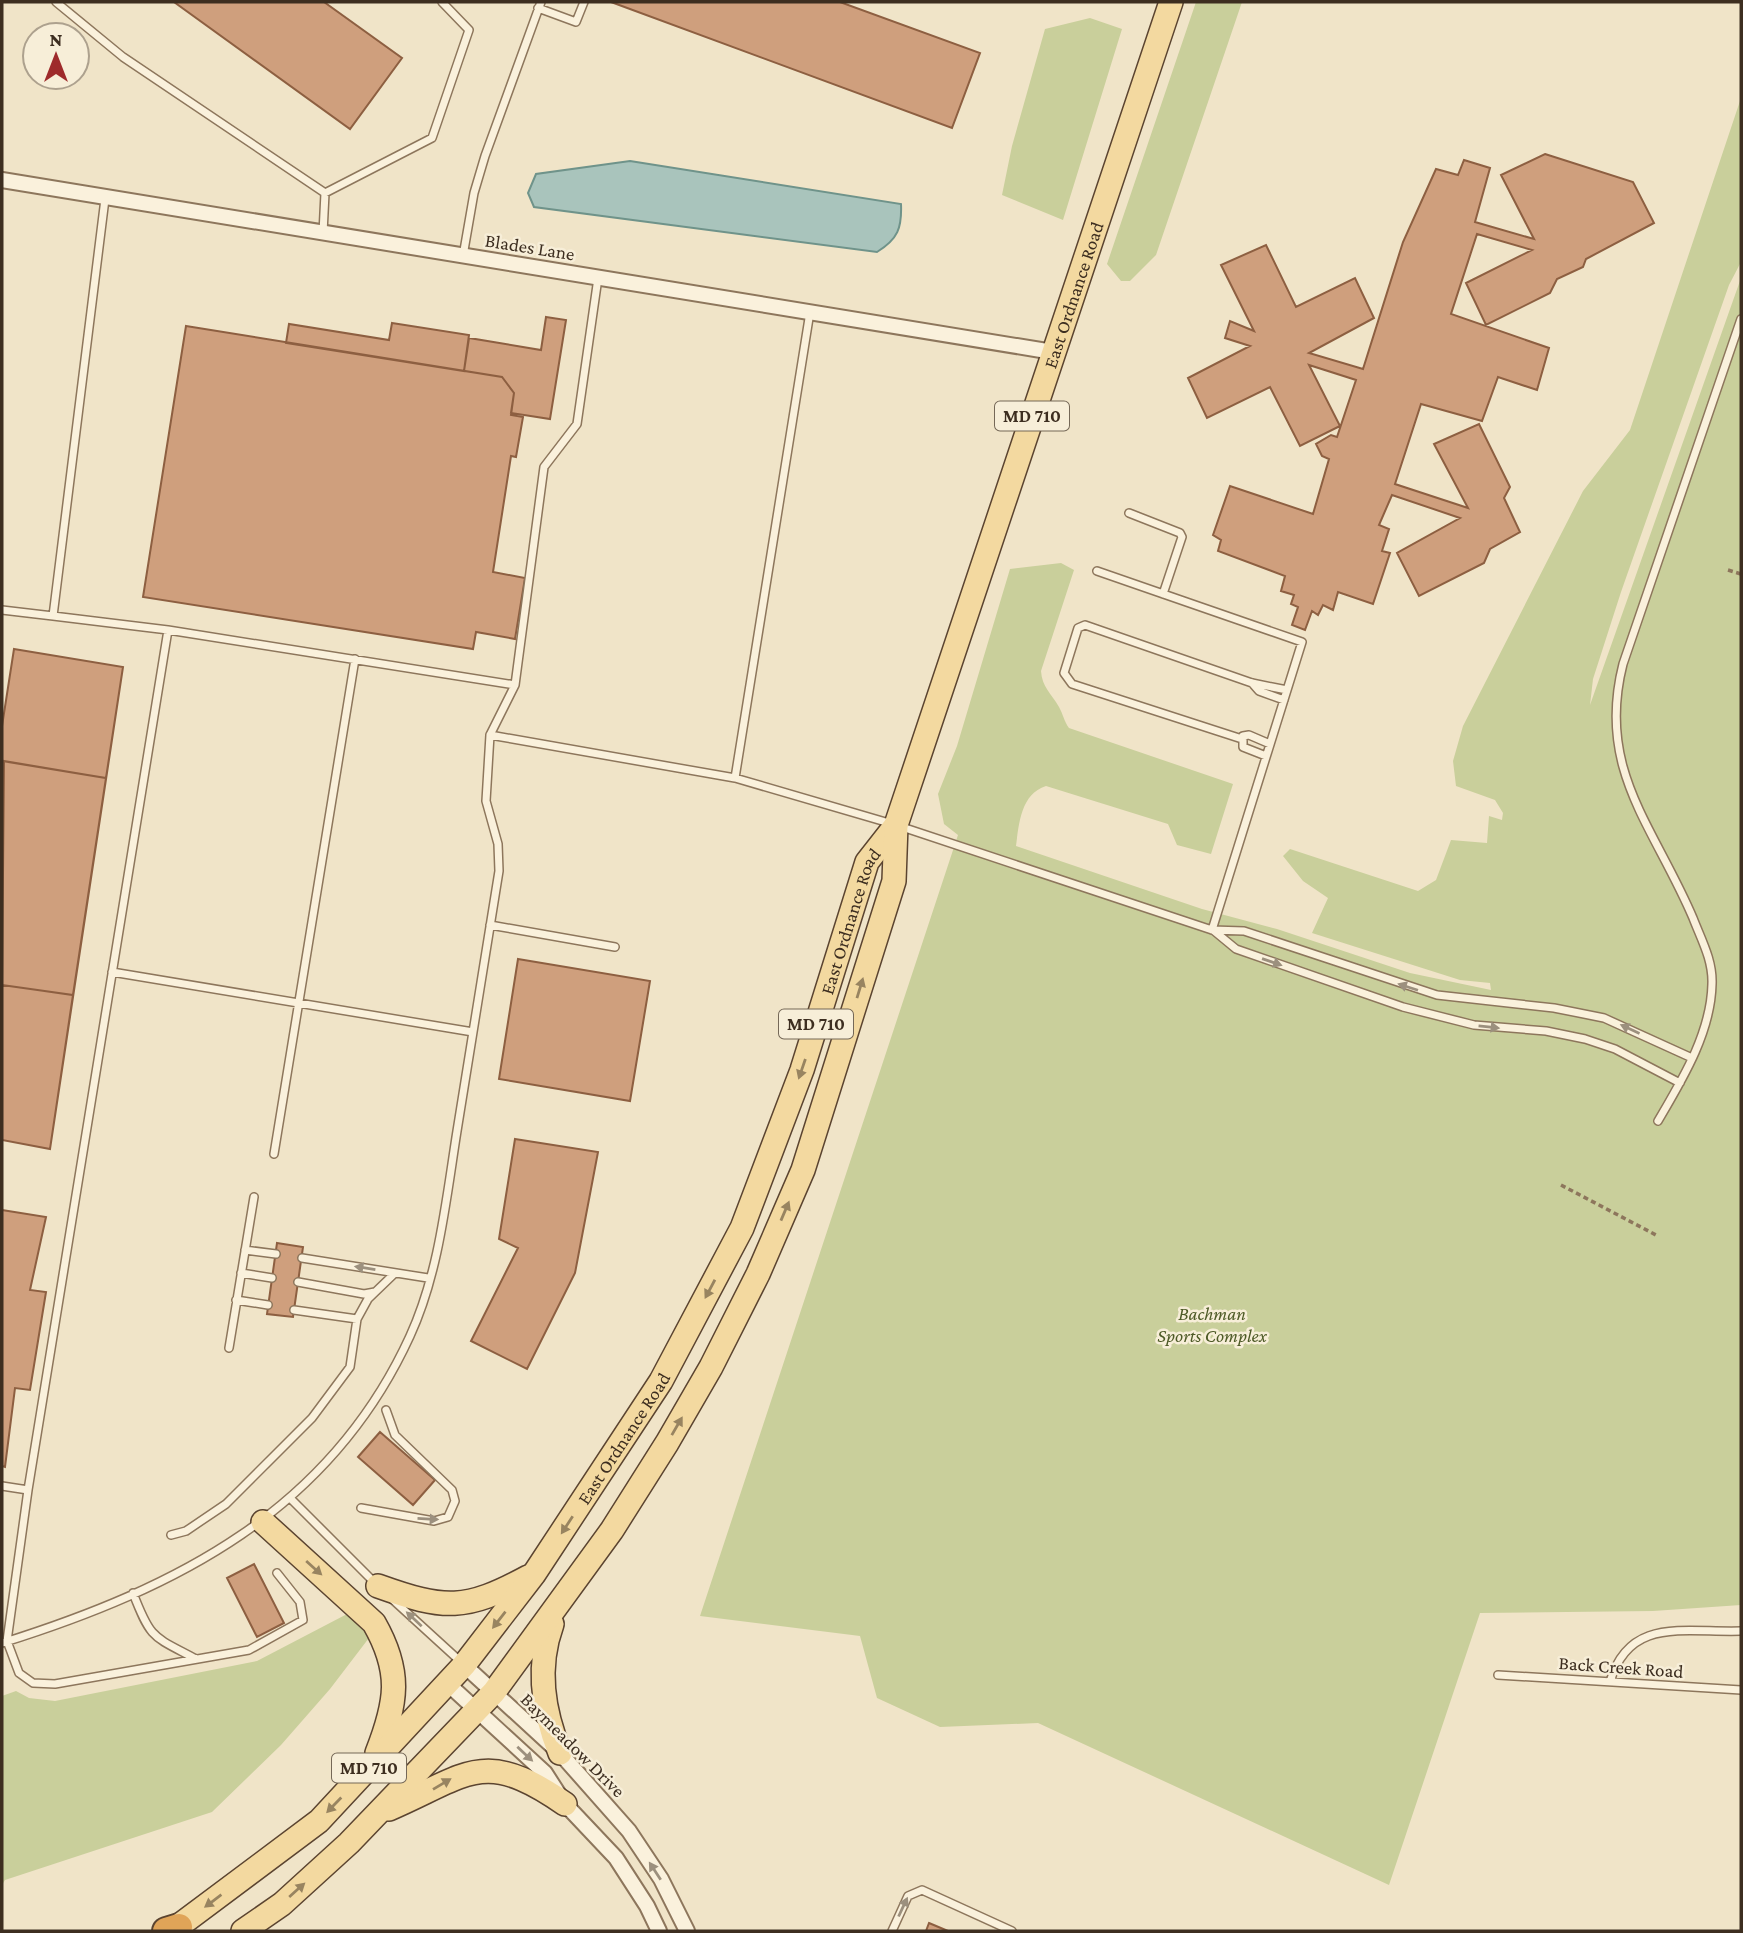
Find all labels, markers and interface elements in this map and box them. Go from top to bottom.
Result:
north arrow [21,21,91,91]
text: N [50,29,63,50]
street label: East Ordnance Road [1039,219,1107,371]
street label: Blades Lane [484,230,576,264]
road number: MD 710 [995,402,1069,430]
street label: East Ordnance Road [816,844,885,997]
one-way arrow [1261,956,1282,967]
one-way arrow [856,977,866,998]
one-way arrow [1397,981,1418,992]
road number: MD 710 [779,1009,853,1038]
one-way arrow [1479,1021,1501,1032]
one-way arrow [1620,1023,1640,1035]
one-way arrow [796,1059,807,1080]
one-way arrow [780,1201,791,1222]
one-way arrow [354,1262,376,1273]
one-way arrow [704,1279,716,1298]
park label: Bachman Sports Complex [1157,1303,1268,1346]
street label: East Ordnance Road [573,1369,674,1508]
one-way arrow [671,1416,683,1436]
one-way arrow [417,1513,439,1524]
one-way arrow [560,1515,573,1534]
one-way arrow [305,1560,322,1575]
one-way arrow [492,1610,507,1628]
one-way arrow [405,1612,422,1627]
street label: Back Creek Road [1558,1652,1684,1682]
street label: Baymeadow Drive [517,1689,629,1801]
one-way arrow [516,1745,533,1761]
road number: MD 710 [332,1754,406,1783]
one-way arrow [432,1778,451,1791]
one-way arrow [327,1796,343,1813]
one-way arrow [649,1861,662,1881]
one-way arrow [288,1882,306,1898]
one-way arrow [204,1894,222,1909]
one-way arrow [898,1897,909,1917]

